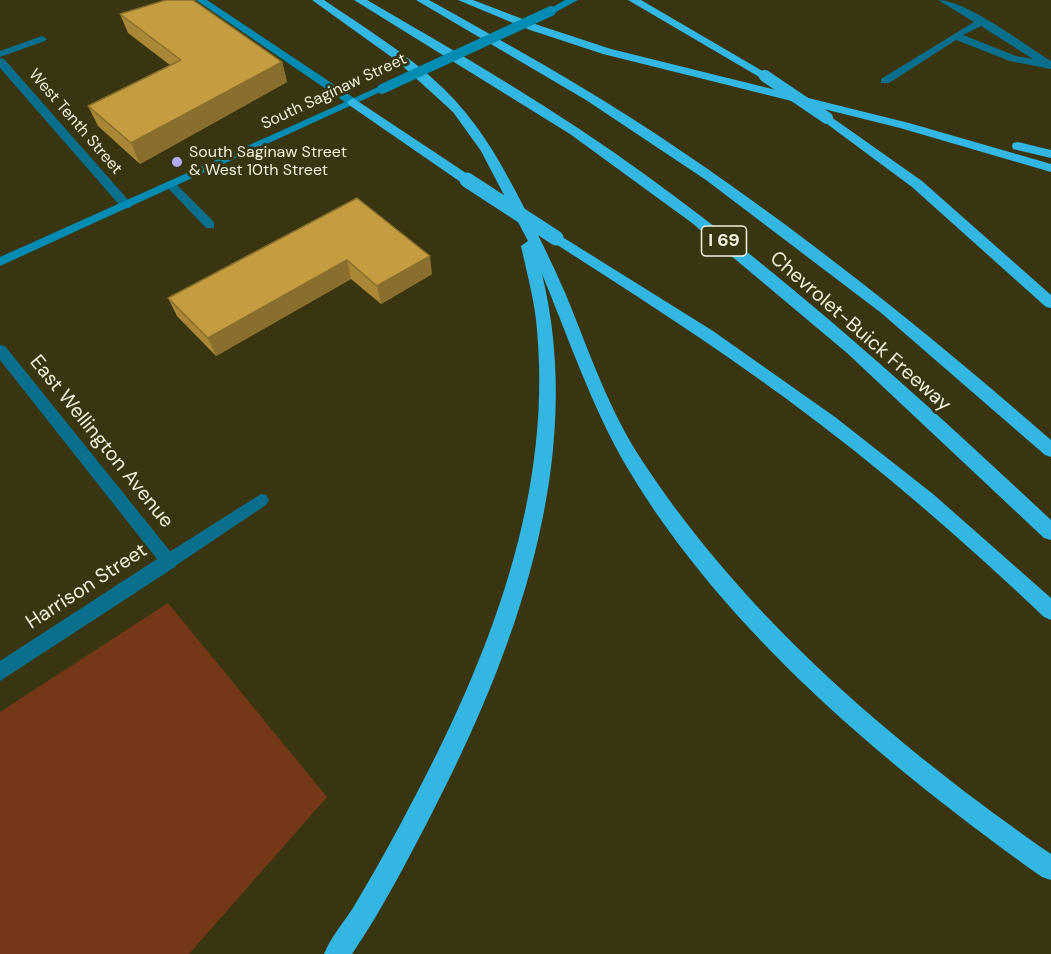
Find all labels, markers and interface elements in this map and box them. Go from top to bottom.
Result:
street label: South Saginaw Street [258,50,410,134]
street label: West Tenth Street [24,66,126,178]
place label: South Saginaw Street & West 10th Street [189,143,347,181]
marker: South Saginaw Street & West 10th Street [170,155,184,169]
road number: I 69 [702,226,746,256]
street label: Chevrolet-Buick Freeway [765,247,955,417]
street label: East Wellington Avenue [24,351,178,533]
street label: Harrison Street [22,539,152,635]

